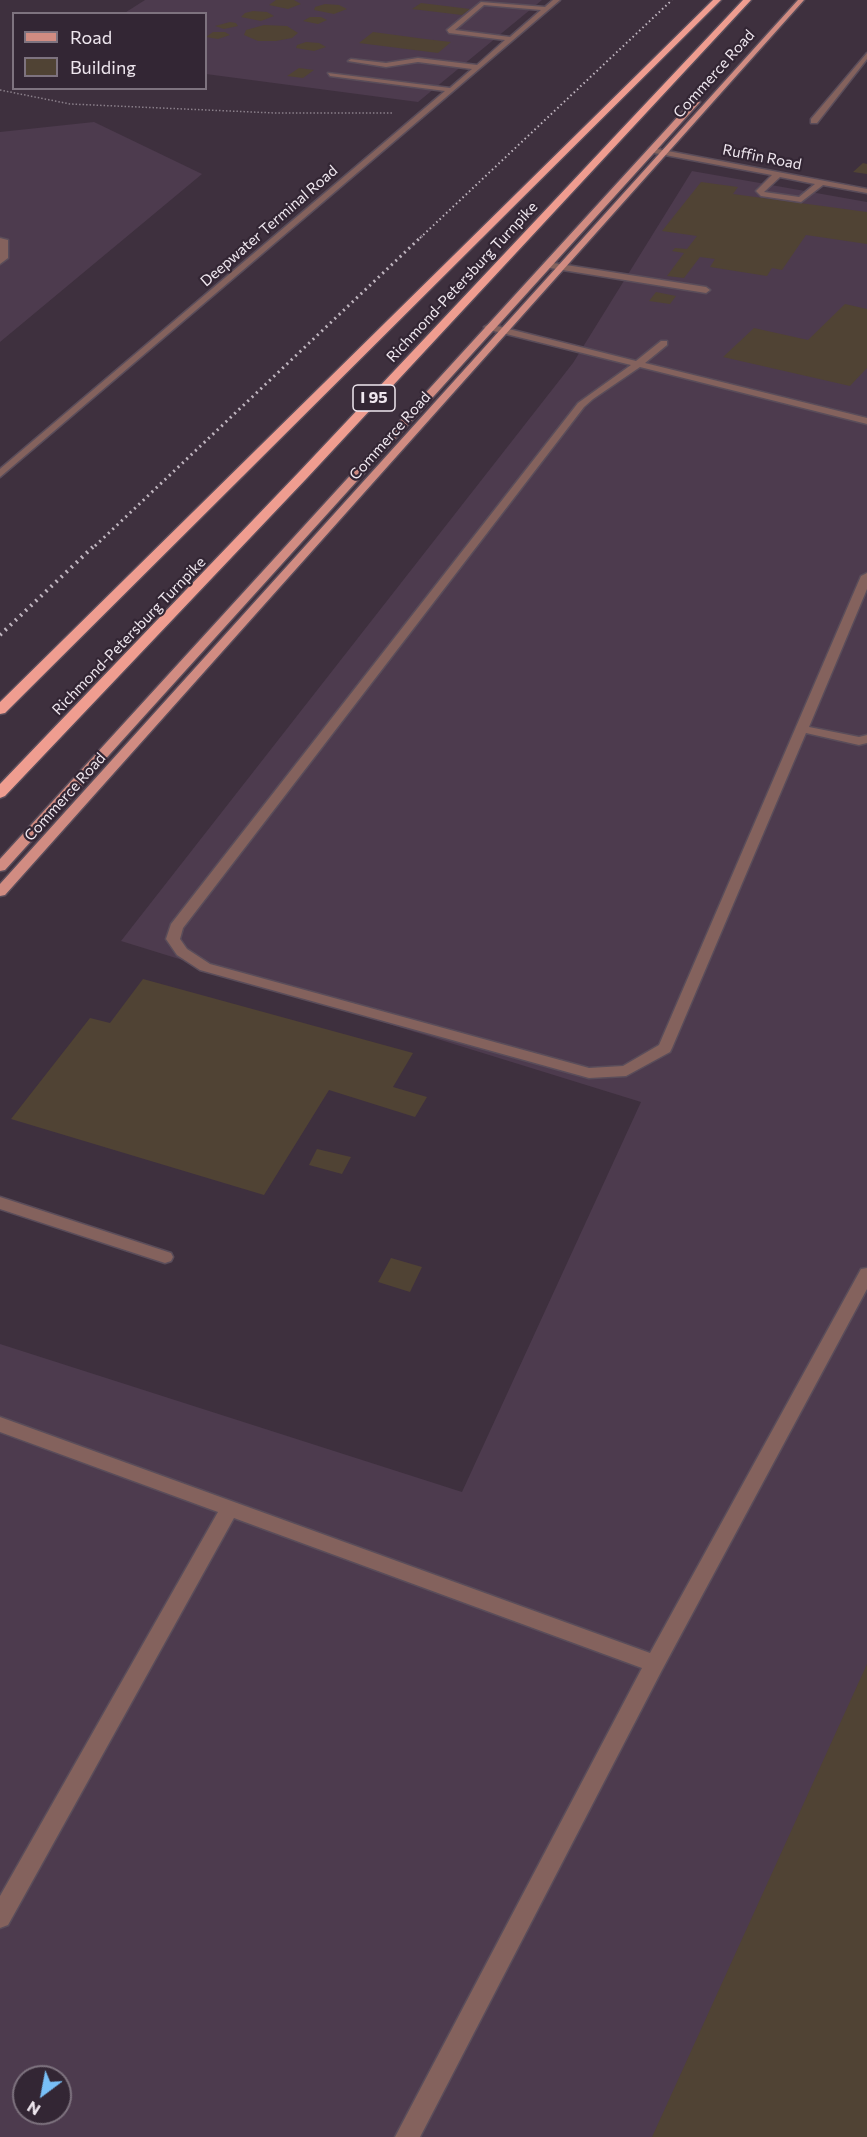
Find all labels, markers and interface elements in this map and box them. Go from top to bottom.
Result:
legend [12,12,207,90]
text: Road [70,26,112,48]
street label: Commerce Road [670,26,758,122]
text: Building [70,56,136,78]
street label: Ruffin Road [721,141,803,173]
street label: Deepwater Terminal Road [197,162,341,290]
street label: Richmond-Petersburg Turnpike [383,198,541,366]
road number: I 95 [353,385,395,411]
street label: Commerce Road [346,388,434,484]
street label: Richmond-Petersburg Turnpike [49,553,209,719]
street label: Commerce Road [21,749,109,845]
north arrow [12,2065,72,2125]
text: N [23,2098,43,2120]

